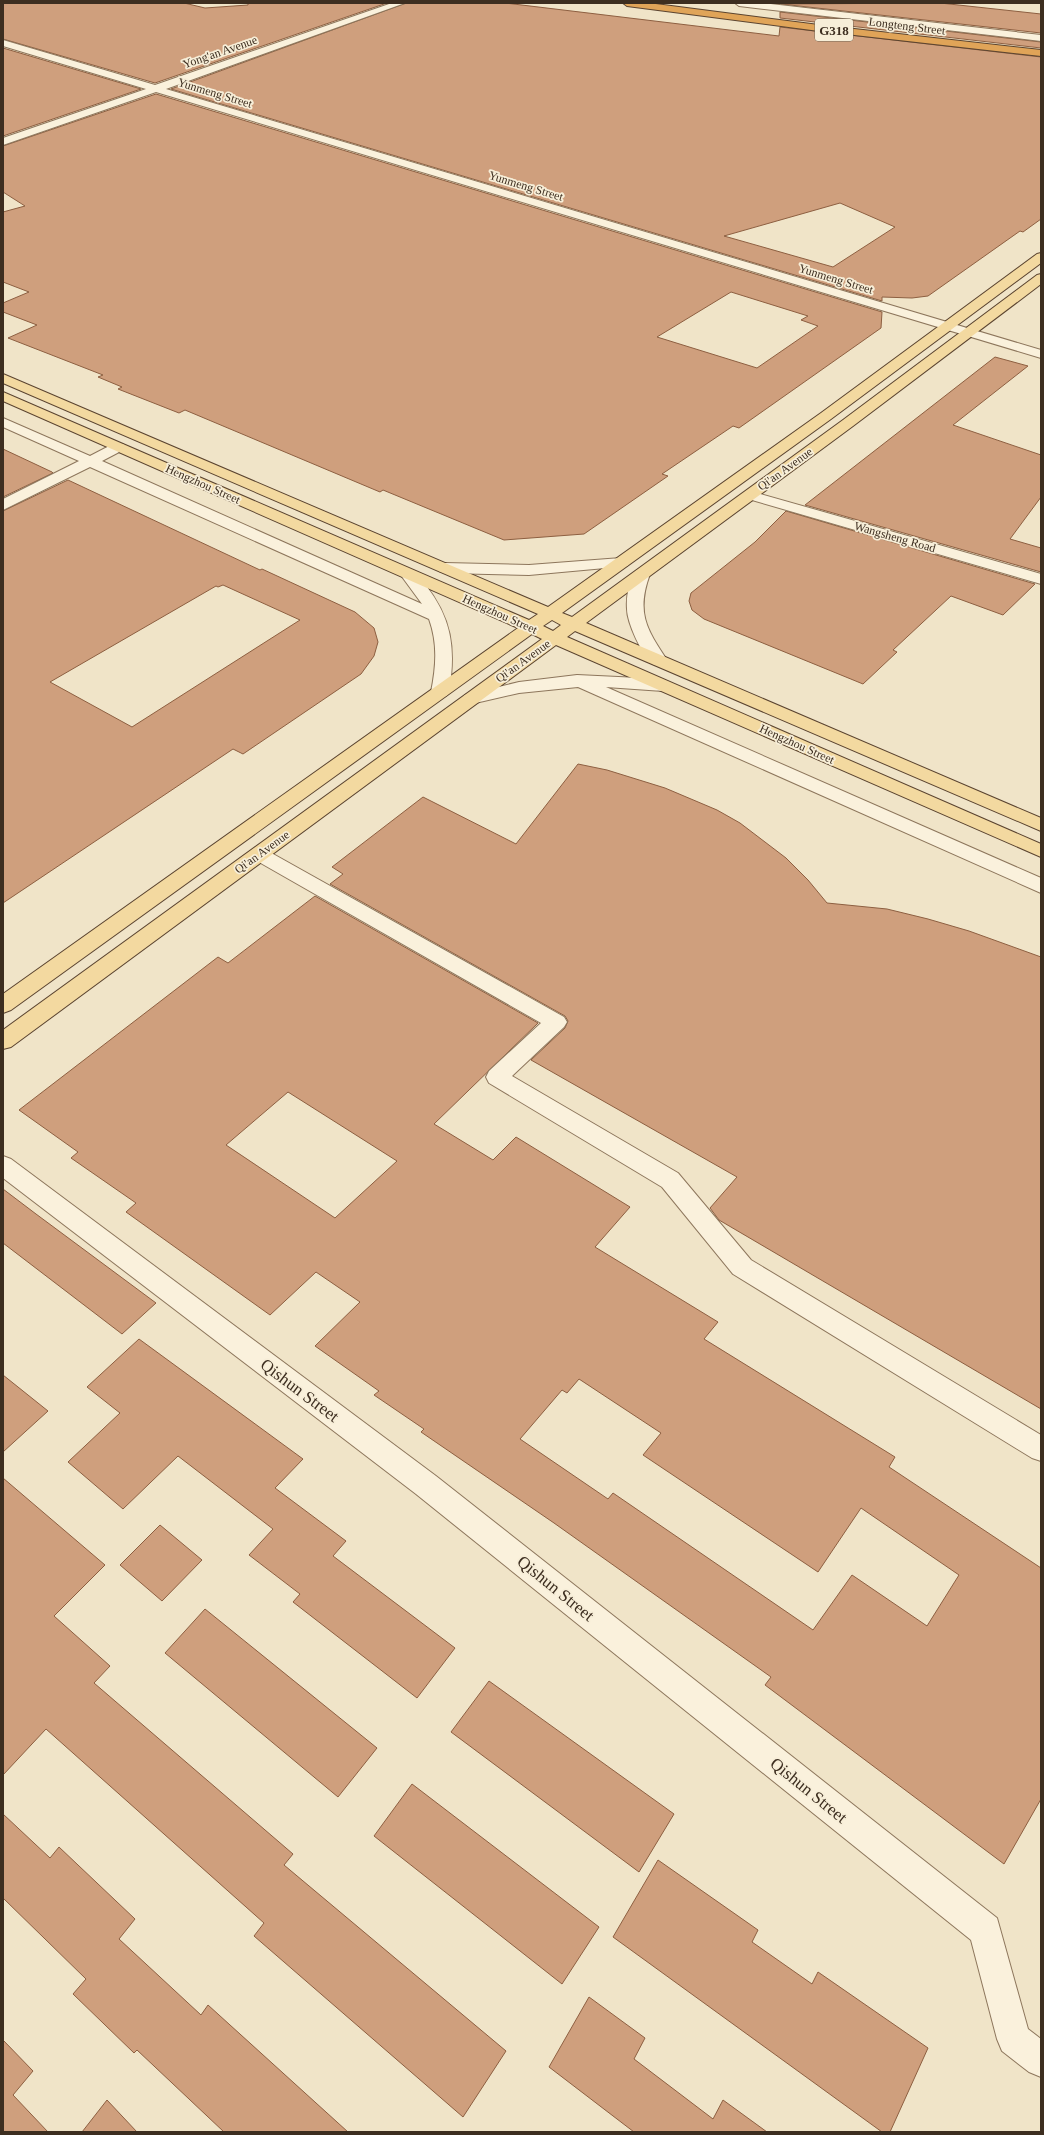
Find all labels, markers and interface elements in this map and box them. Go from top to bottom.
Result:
street label: Longteng Street [868,14,947,38]
road number: G318 [815,19,853,41]
street label: Yong'an Avenue [181,33,259,71]
street label: Yunmeng Street [176,75,254,111]
street label: Yunmeng Street [487,168,565,204]
street label: Yunmeng Street [797,261,875,297]
street label: Qi'an Avenue [755,444,815,494]
street label: Hengzhou Street [163,461,243,507]
street label: Wangsheng Road [853,519,937,555]
street label: Hengzhou Street [460,591,540,637]
street label: Qi'an Avenue [493,636,553,686]
street label: Hengzhou Street [757,721,837,767]
street label: Qi'an Avenue [232,827,292,877]
street label: Qishun Street [257,1355,343,1426]
street label: Qishun Street [514,1552,598,1625]
street label: Qishun Street [767,1754,851,1827]

